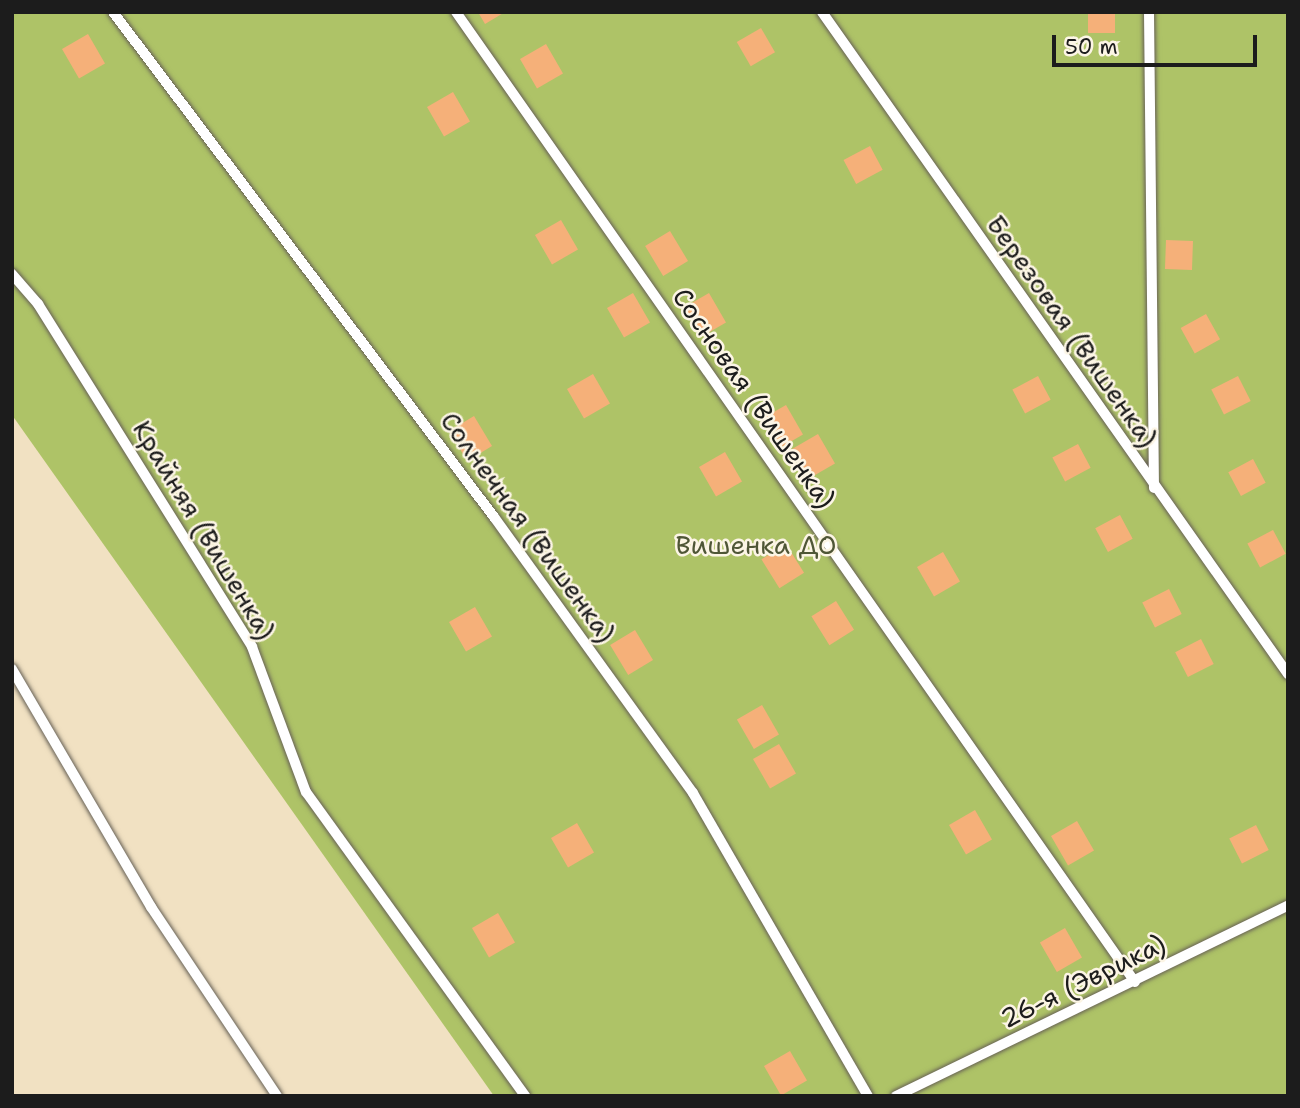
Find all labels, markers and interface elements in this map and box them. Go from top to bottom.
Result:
scale bar [1055,21,1260,65]
text: 50 m [1065,33,1118,61]
street label: Березовая (Вишенка) [980,209,1164,453]
street label: Сосновая (Вишенка) [666,282,842,514]
street label: Солнечная (Вишенка) [434,406,622,648]
street label: Крайняя (Вишенка) [126,415,282,645]
park label: Вишенка ДО [676,529,836,561]
street label: 26-я (Эврика) [995,928,1171,1034]

